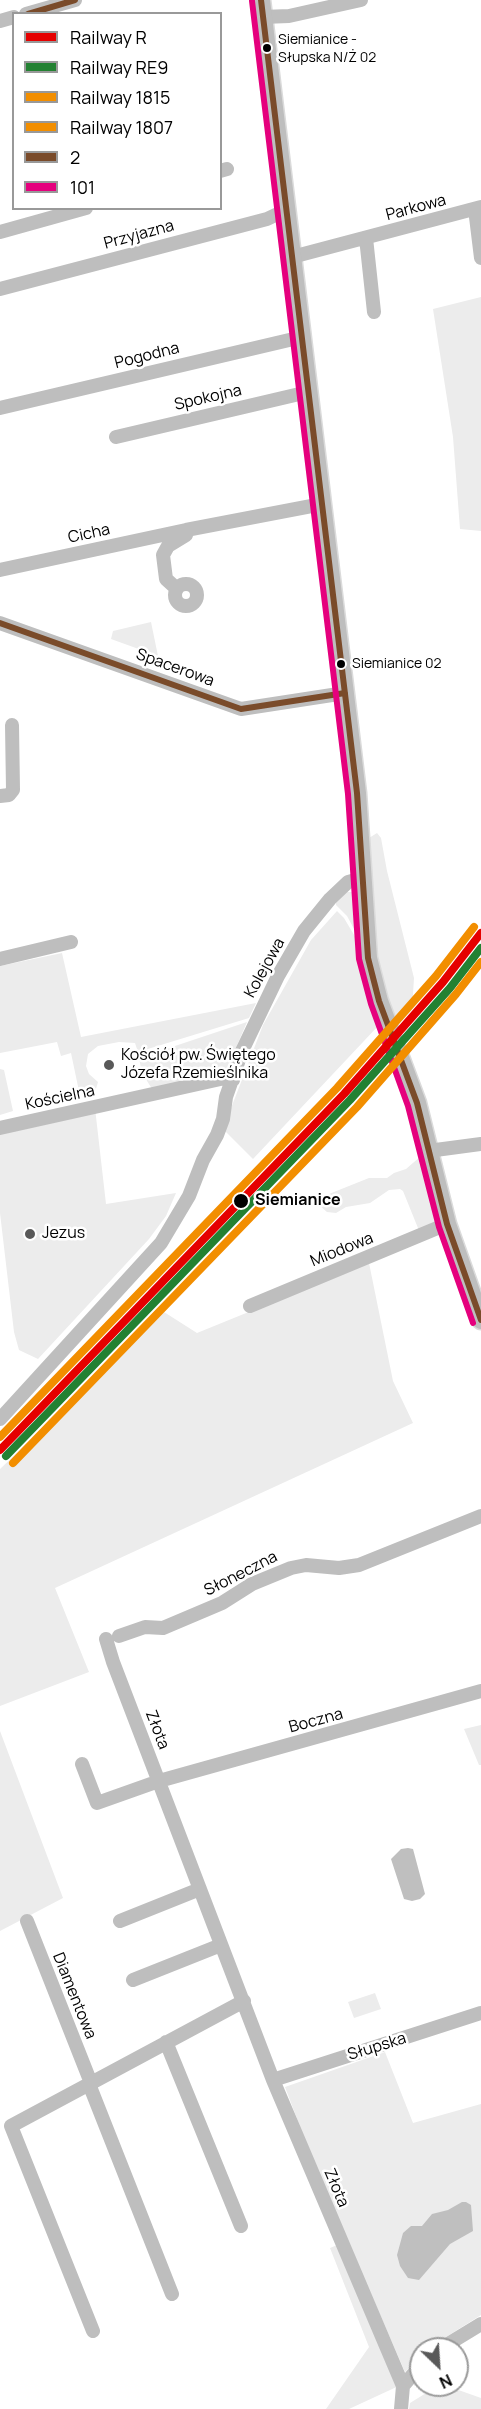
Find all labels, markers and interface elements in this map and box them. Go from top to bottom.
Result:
legend [12,12,222,210]
text: Railway R [70,25,147,49]
place label: Siemianice - Słupska N/Ż 02 [278,32,376,64]
marker: Siemianice - Słupska N/Ż 02 [261,42,273,54]
text: Railway RE9 [70,55,168,79]
text: Railway 1815 [70,85,170,109]
text: Railway 1807 [70,115,173,139]
text: 2 [70,145,80,169]
text: 101 [70,175,95,199]
street label: Parkowa [384,191,448,225]
street label: Przyjazna [102,216,176,254]
street label: Pogodna [113,339,181,373]
street label: Spokojna [172,381,244,415]
street label: Cicha [66,520,112,548]
street label: Spacerowa [133,645,217,691]
place label: Siemianice 02 [352,656,441,672]
marker: Siemianice 02 [335,658,347,670]
street label: Kolejowa [241,935,289,1001]
place label: Kościół pw. Świętego Józefa Rzemieślnika [121,1046,276,1084]
marker: Kościół pw. Świętego Józefa Rzemieślnika [102,1058,116,1072]
street label: Kościelna [24,1081,96,1115]
place label: Siemianice [255,1191,341,1211]
marker: Siemianice [232,1192,250,1210]
place label: Jezus [42,1224,85,1244]
marker: Jezus [23,1227,37,1241]
street label: Miodowa [308,1229,376,1271]
street label: Słoneczna [201,1547,281,1601]
street label: Boczna [287,1705,345,1737]
street label: Złota [141,1708,173,1752]
street label: Diamentowa [48,1950,100,2042]
street label: Słupska [346,2029,408,2065]
street label: Złota [319,2166,353,2210]
north arrow [409,2337,469,2397]
text: N [436,2369,456,2394]

